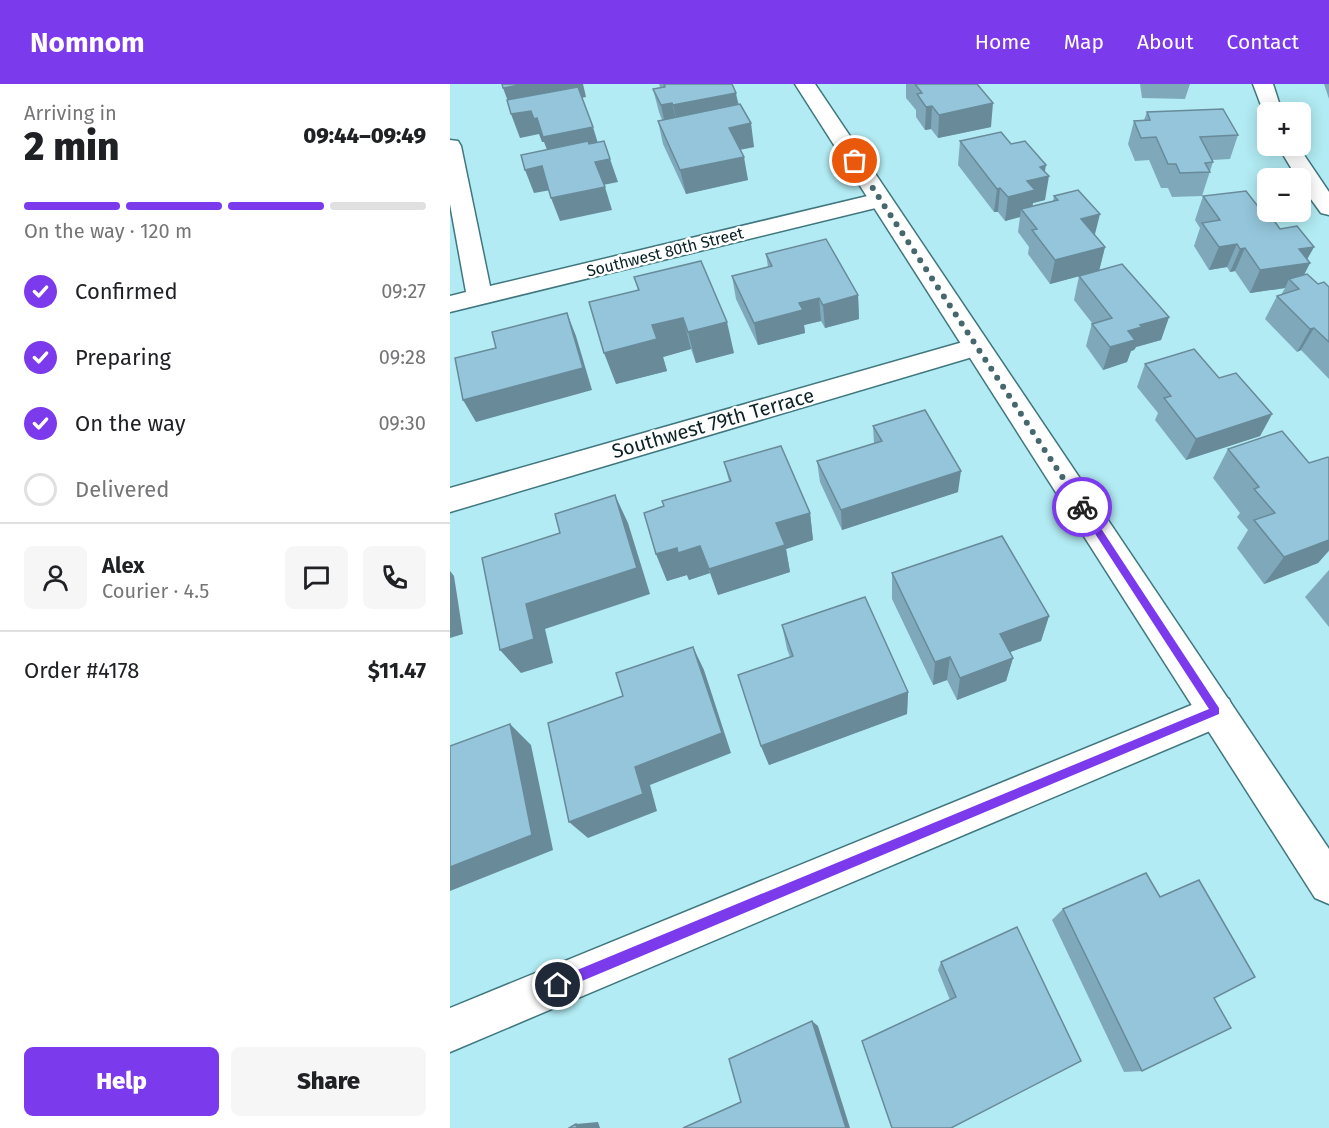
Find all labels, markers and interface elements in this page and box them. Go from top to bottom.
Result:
text: Nomnom [30,26,145,59]
text: Home [975,29,1031,55]
text: Map [1064,29,1104,55]
text: About [1137,29,1194,55]
text: Contact [1227,29,1299,55]
text: Arriving in [24,101,117,125]
map controls [1257,102,1311,222]
button: + [1257,102,1311,156]
text: 09:44–09:49 [303,122,426,149]
text: 2 min [24,124,120,170]
pin [829,135,880,186]
icon: bag [838,144,871,177]
button: − [1257,168,1311,222]
text: On the way · 120 m [24,219,192,243]
street label: Southwest 80th Street [585,223,745,281]
icon: check [24,275,57,308]
text: Confirmed [75,278,178,305]
text: 09:27 [381,279,426,303]
icon: check [24,341,57,374]
text: Preparing [75,344,171,371]
text: 09:28 [379,345,426,369]
street label: Southwest 79th Terrace [609,383,817,463]
icon: check [24,407,57,440]
text: On the way [75,410,186,437]
text: 09:30 [378,411,426,435]
text: Delivered [75,476,170,503]
courier [1052,477,1112,537]
icon: bike [1066,491,1099,524]
button: person [24,546,87,609]
button: chat [285,546,348,609]
button: phone [363,546,426,609]
text: Alex [102,552,145,579]
text: Courier · 4.5 [102,579,209,603]
text: Order #4178 [24,657,139,684]
text: $11.47 [368,657,426,684]
pin [532,959,583,1010]
icon: home [541,968,574,1001]
button: Help [24,1047,219,1116]
button: Share [231,1047,426,1116]

